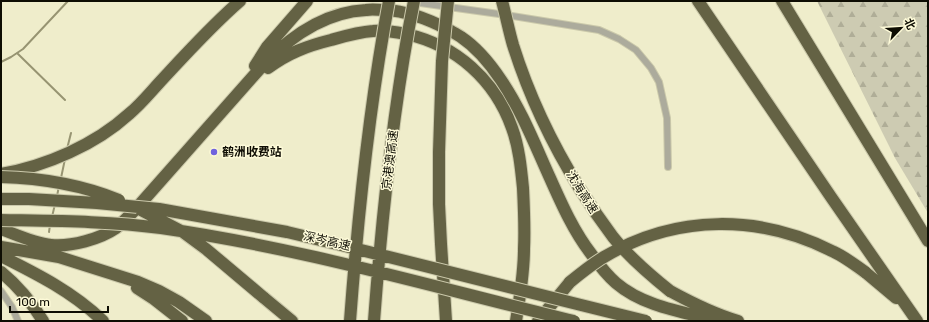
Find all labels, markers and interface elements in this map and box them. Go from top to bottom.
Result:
north arrow [881,8,921,48]
text: 北 [901,16,918,32]
street label: 京港澳高速 [379,129,401,191]
place label: 鹤洲收费站 [222,145,282,159]
marker: 鹤洲收费站 [209,147,219,157]
street label: 沈海高速 [563,168,601,216]
street label: 深岑高速 [302,229,352,253]
scale bar [10,288,108,314]
text: 100 m [16,295,50,309]

